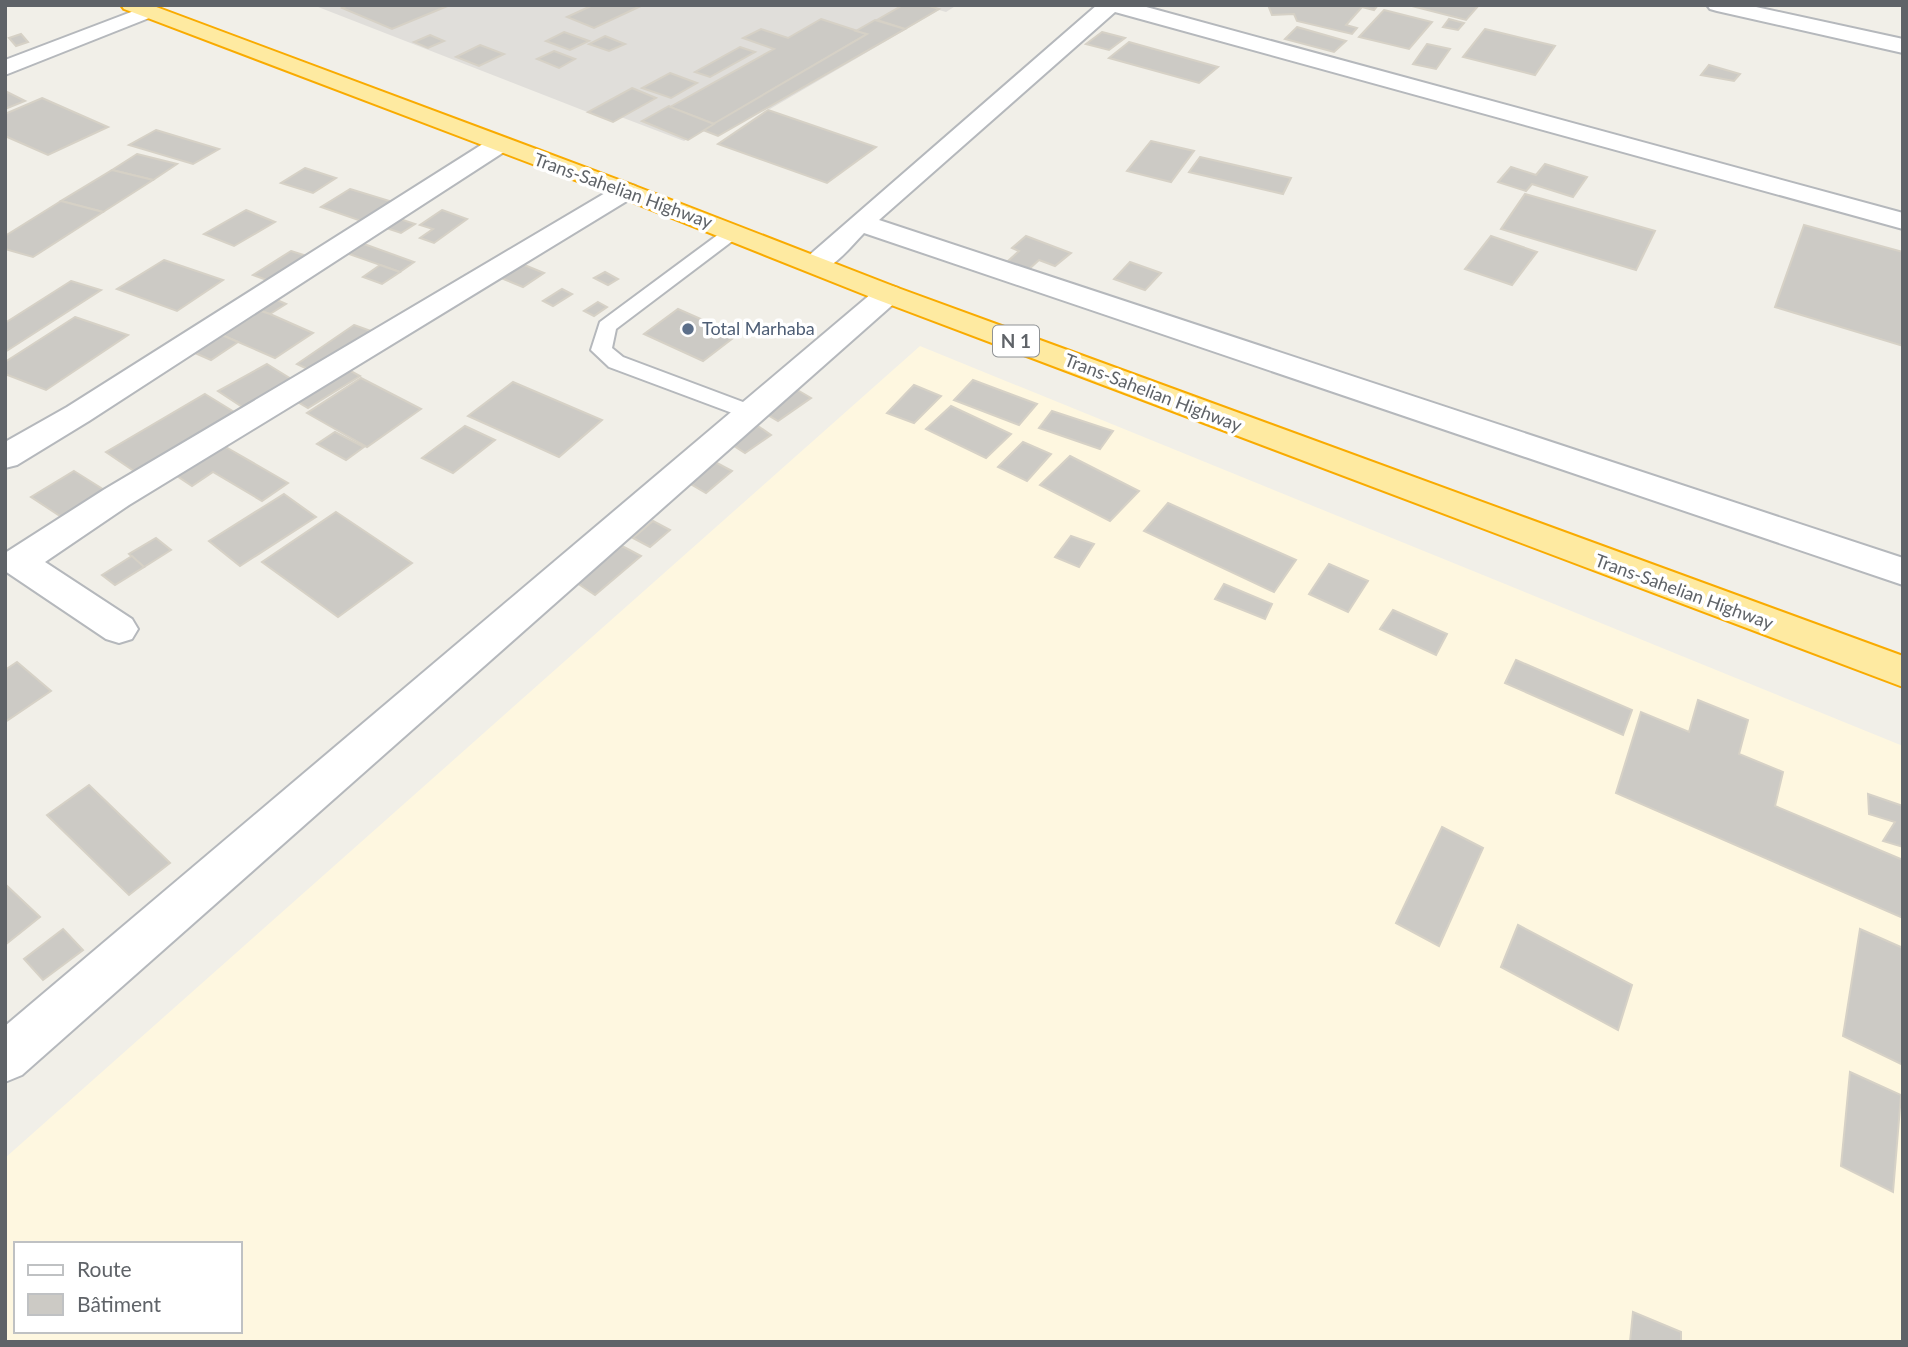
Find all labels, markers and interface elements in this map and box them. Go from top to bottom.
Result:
street label: Trans-Sahelian Highway [531,148,716,233]
place label: Total Marhaba [702,317,815,339]
marker: Total Marhaba [680,321,696,337]
road number: N 1 [993,326,1039,356]
street label: Trans-Sahelian Highway [1062,348,1246,436]
street label: Trans-Sahelian Highway [1592,549,1777,634]
legend [14,1242,242,1333]
text: Route [77,1256,132,1281]
text: Bâtiment [77,1291,162,1316]

